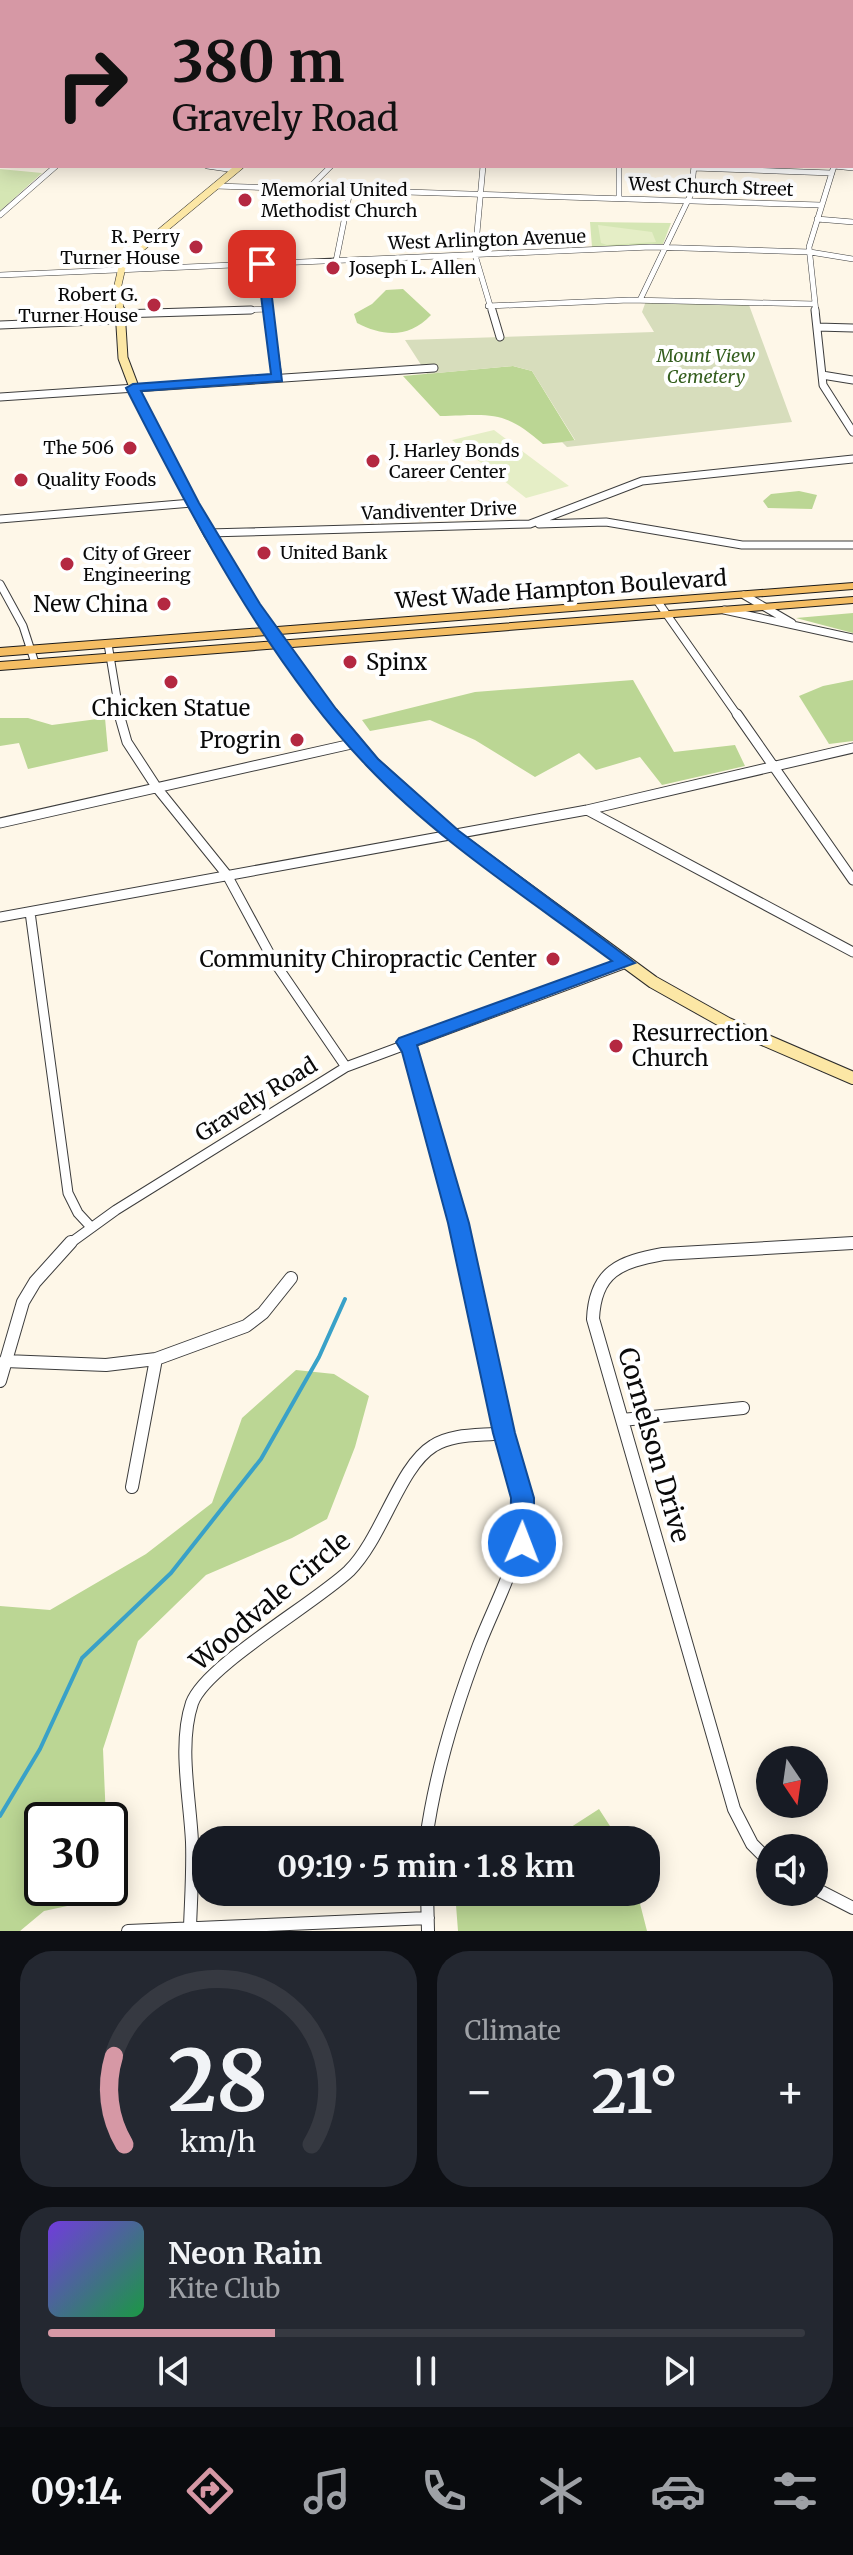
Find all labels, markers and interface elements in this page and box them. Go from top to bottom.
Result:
text: 380 m [172,27,345,97]
icon: right [40,32,144,136]
text: Gravely Road [172,96,398,141]
street label: West Church Street [627,172,794,201]
place label: Memorial United Methodist Church [261,178,417,222]
marker: Memorial United Methodist Church [236,191,254,209]
place label: R. Perry Turner House [60,225,181,269]
street label: West Arlington Avenue [387,225,586,254]
pin [228,230,296,298]
marker: R. Perry Turner House [187,238,205,256]
icon: arrive [240,242,284,286]
place label: Joseph L. Allen [348,256,476,279]
marker: Joseph L. Allen [324,259,342,277]
place label: Robert G. Turner House [18,283,138,327]
marker: Robert G. Turner House [145,296,163,314]
park label: Mount View Cemetery [656,344,756,388]
place label: The 506 [43,436,114,459]
marker: The 506 [121,439,139,457]
place label: J. Harley Bonds Career Center [388,439,520,483]
marker: J. Harley Bonds Career Center [364,452,382,470]
place label: Quality Foods [37,468,157,491]
marker: Quality Foods [12,471,30,489]
street label: Vandiventer Drive [360,496,517,525]
place label: United Bank [280,541,388,564]
place label: City of Greer Engineering [83,542,191,586]
marker: United Bank [255,544,273,562]
marker: City of Greer Engineering [58,555,76,573]
street label: West Wade Hampton Boulevard [393,563,728,615]
place label: New China [33,590,148,618]
marker: New China [155,595,173,613]
place label: Spinx [366,648,427,676]
marker: Spinx [341,653,359,671]
marker: Chicken Statue [162,673,180,691]
place label: Chicken Statue [92,694,250,722]
place label: Progrin [199,726,281,754]
marker: Progrin [288,731,306,749]
place label: Community Chiropractic Center [199,945,537,973]
marker: Community Chiropractic Center [544,950,562,968]
place label: Resurrection Church [632,1019,769,1072]
marker: Resurrection Church [607,1037,625,1055]
street label: Gravely Road [190,1050,322,1148]
street label: Cornelson Drive [611,1344,698,1546]
position arrow [480,1501,564,1585]
street label: Woodvale Circle [182,1524,357,1678]
north arrow [756,1746,828,1818]
map controls [756,1746,828,1906]
speed limit sign: 30 [24,1802,128,1906]
button: sound [756,1834,828,1906]
text: 09:19 · 5 min · 1.8 km [277,1847,575,1885]
text: Climate [465,2014,561,2047]
text: 28 [168,2029,268,2134]
text: 21° [591,2054,678,2129]
text: − [465,2064,494,2119]
text: + [776,2064,805,2119]
text: km/h [180,2124,256,2160]
text: Neon Rain [168,2234,322,2272]
text: Kite Club [168,2272,280,2305]
icon: previous [152,2349,196,2393]
icon: pause [404,2349,448,2393]
icon: next [657,2349,701,2393]
icon: directions [182,2463,238,2519]
icon: music [299,2463,355,2519]
icon: phone [416,2463,472,2519]
icon: climate [533,2463,589,2519]
icon: car [650,2463,706,2519]
icon: filters [767,2463,823,2519]
text: 09:14 [30,2469,122,2514]

